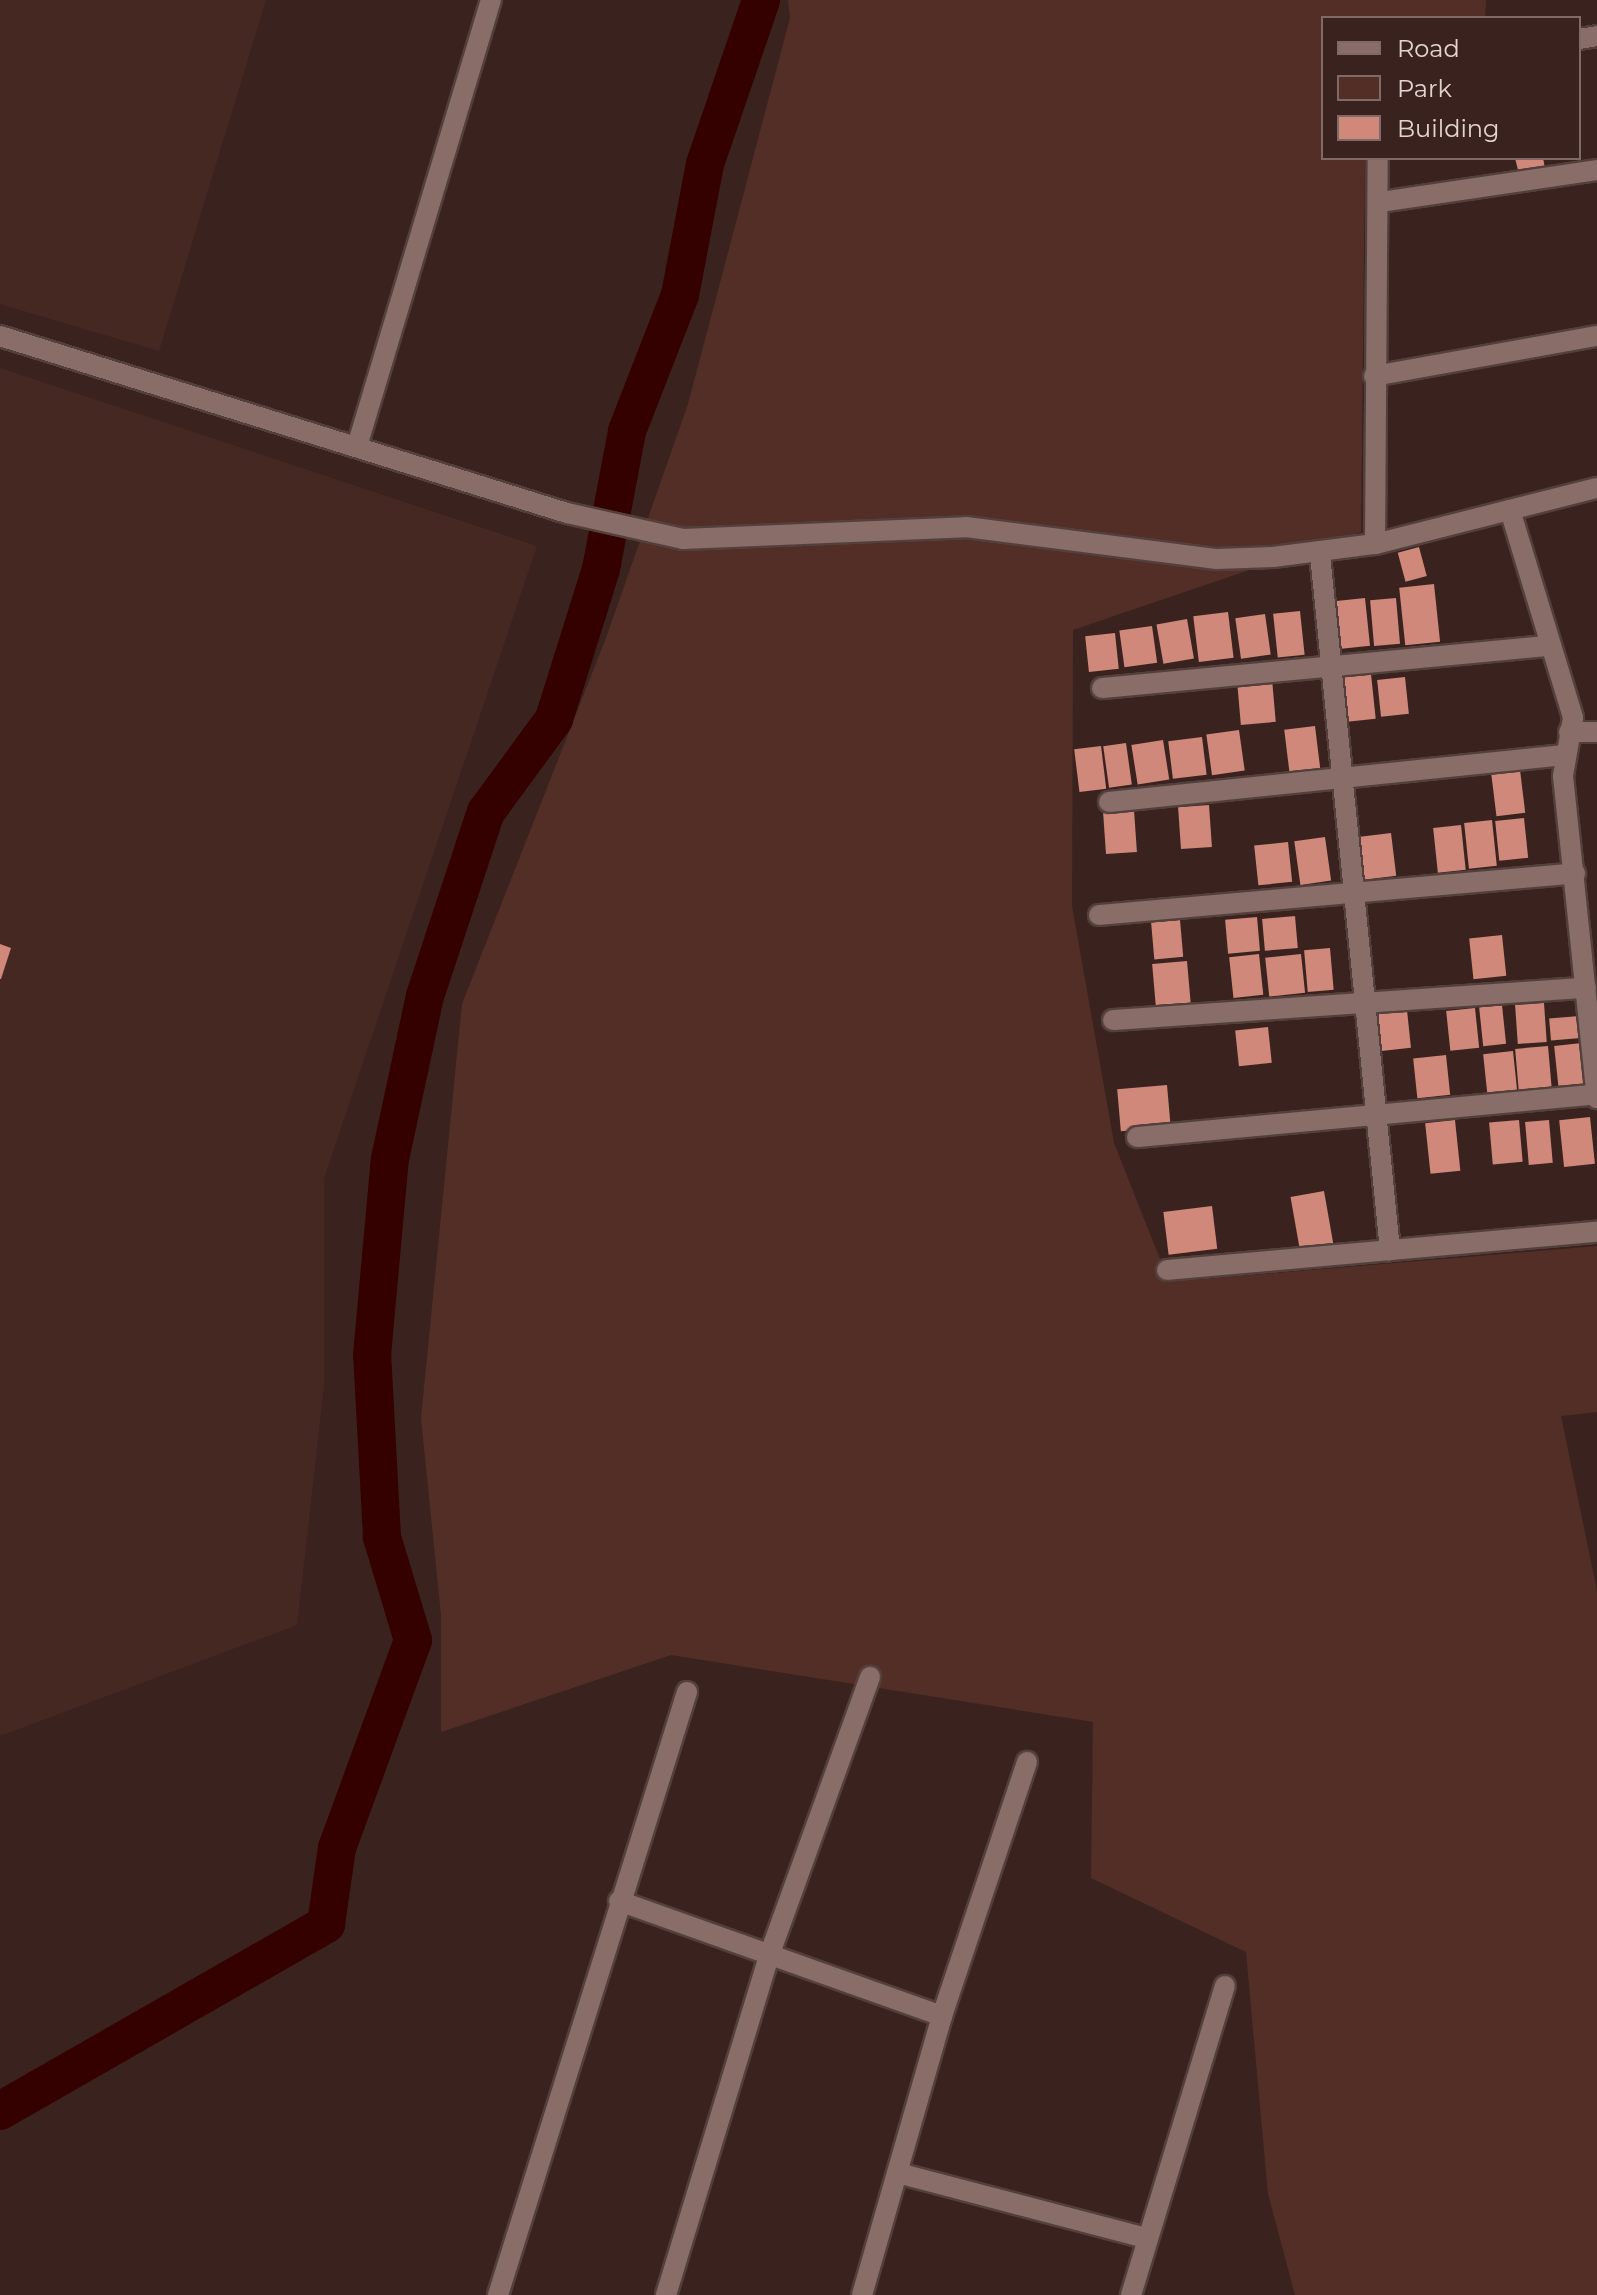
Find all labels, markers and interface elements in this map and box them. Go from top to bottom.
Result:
legend [1321,16,1581,160]
text: Road [1397,34,1460,63]
text: Park [1397,74,1452,103]
text: Building [1397,114,1500,143]

